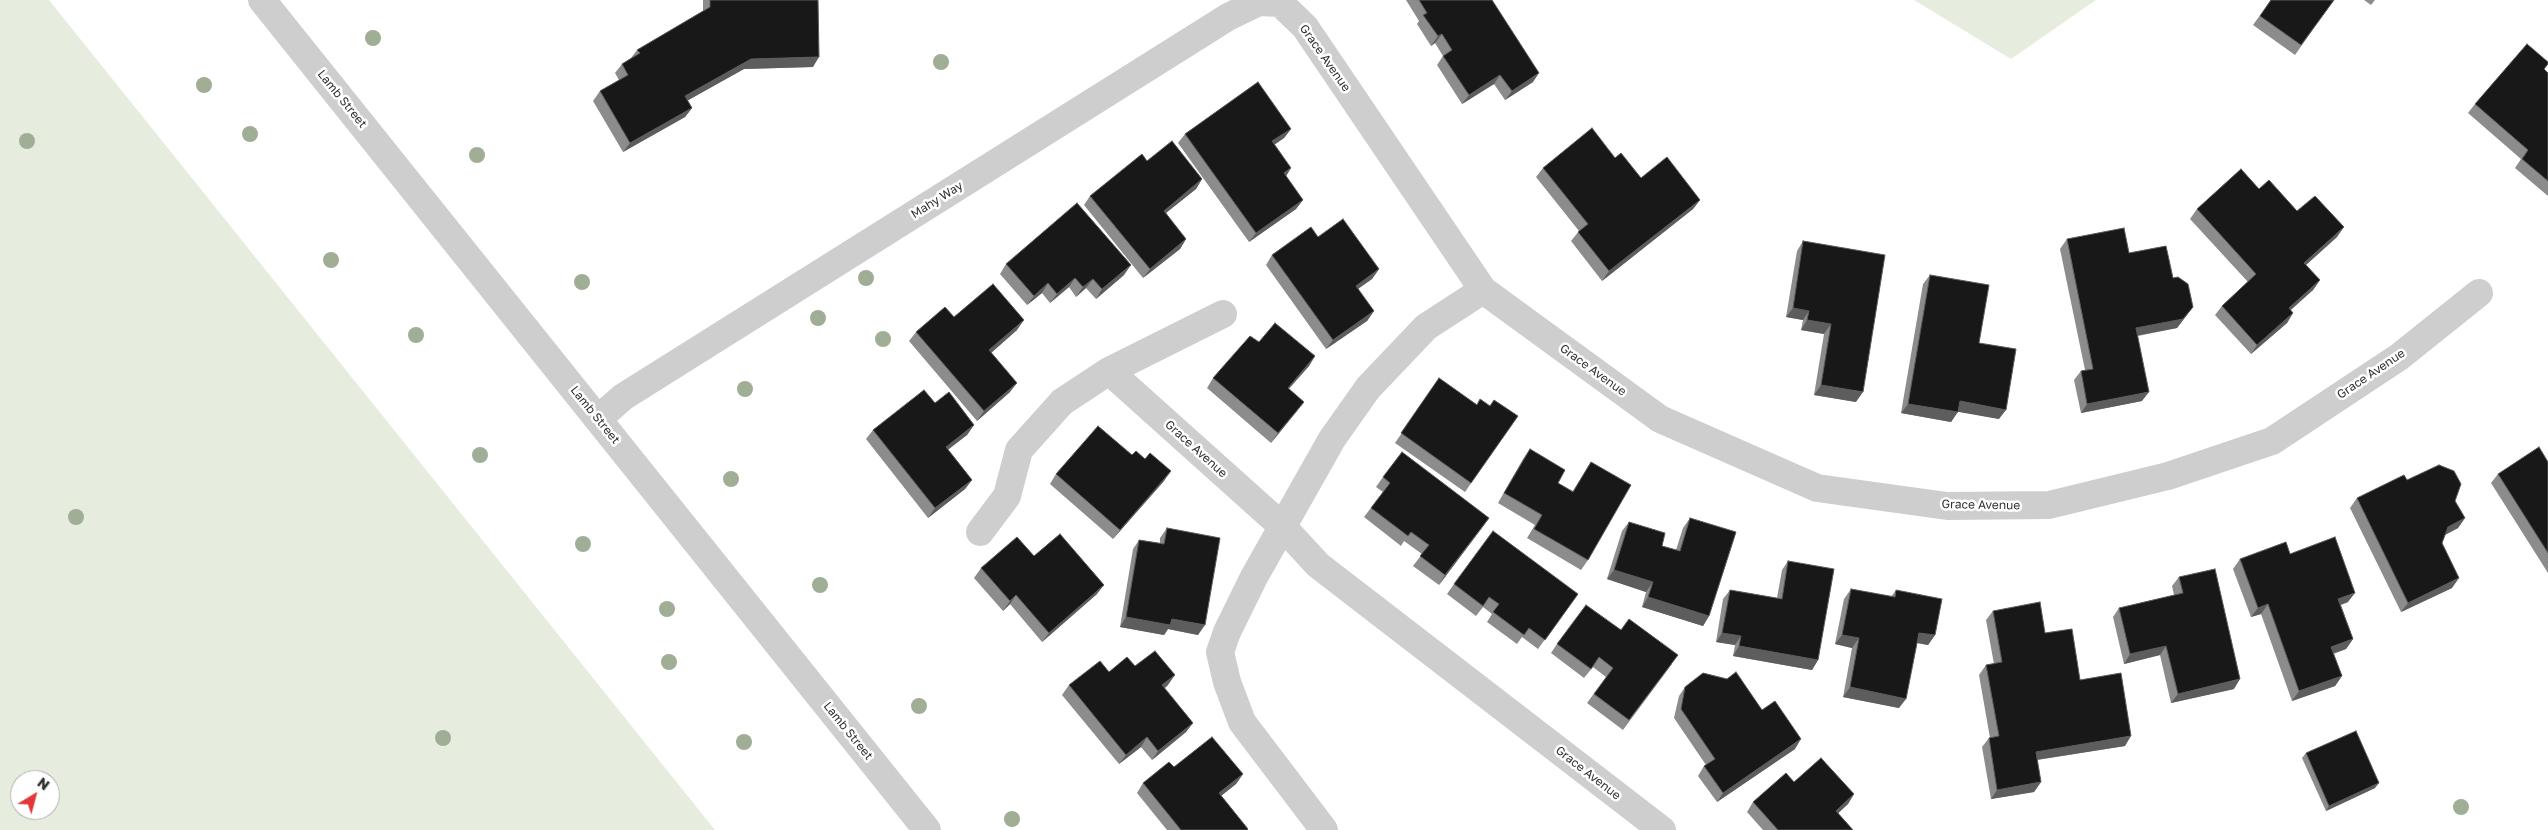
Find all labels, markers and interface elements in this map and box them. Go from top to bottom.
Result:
street label: Grace Avenue [1297,22,1353,94]
street label: Lamb Street [314,67,370,131]
street label: Mahy Way [908,178,966,222]
street label: Grace Avenue [1557,341,1629,399]
street label: Grace Avenue [2334,346,2408,402]
street label: Lamb Street [567,383,623,447]
street label: Grace Avenue [1162,417,1230,481]
street label: Grace Avenue [1942,497,2020,513]
street label: Lamb Street [820,699,876,763]
street label: Grace Avenue [1553,743,1623,803]
north arrow [10,770,60,820]
text: N [34,773,53,793]

